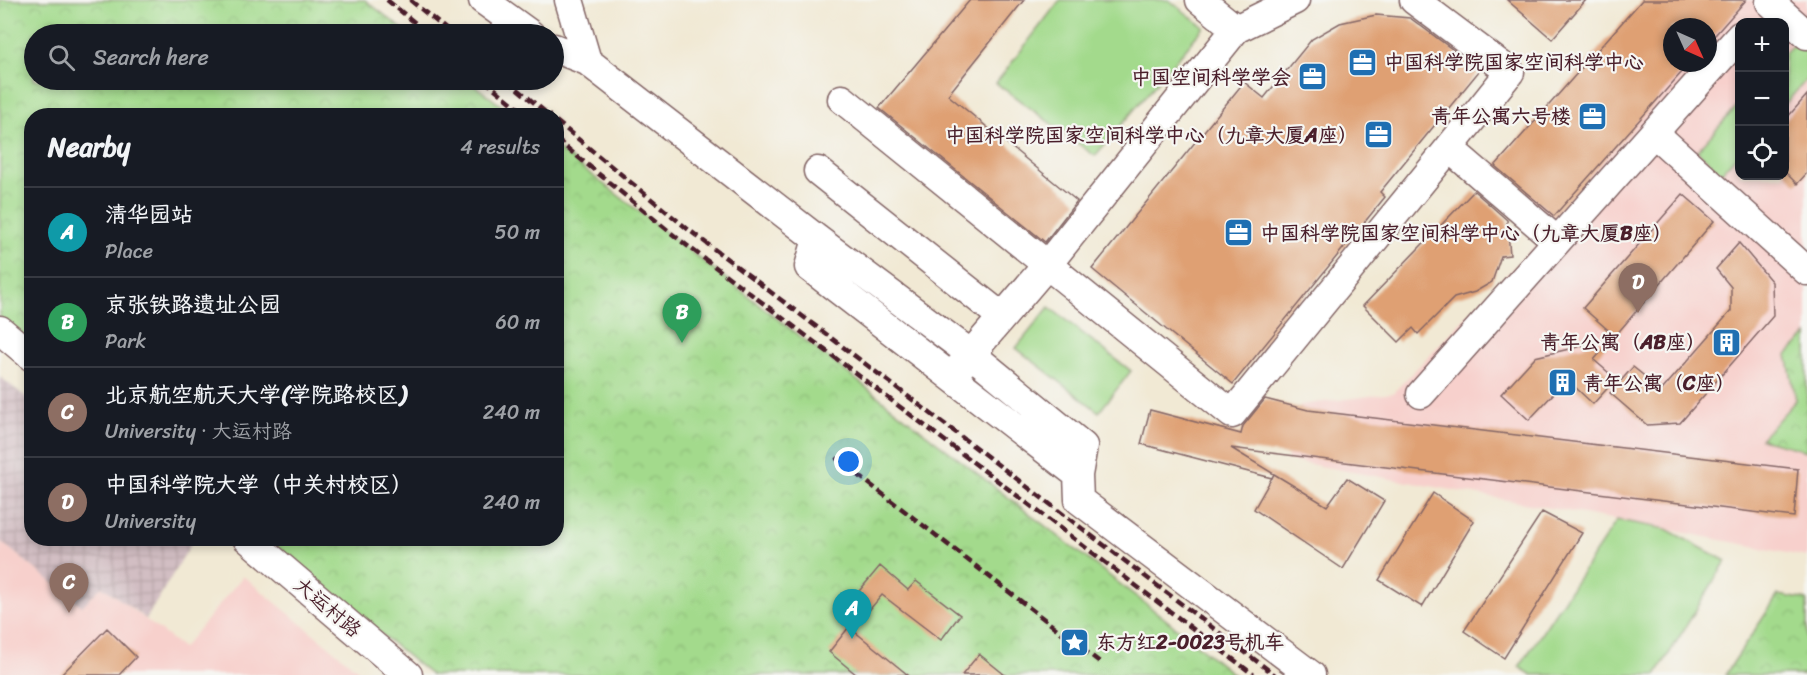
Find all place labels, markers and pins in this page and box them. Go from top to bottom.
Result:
place label: 中国科学院国家空间科学中心 [1384,45,1644,80]
office icon: 中国科学院国家空间科学中心 [1347,46,1379,78]
place label: 中国空间科学学会 [1131,60,1291,95]
office icon: 中国空间科学学会 [1296,61,1328,93]
place label: 青年公寓六号楼 [1431,99,1571,134]
office icon: 青年公寓六号楼 [1576,100,1608,132]
place label: 中国科学院国家空间科学中心（九章大厦A座） [945,118,1358,153]
office icon: 中国科学院国家空间科学中心（九章大厦A座） [1363,119,1395,151]
place label: 中国科学院国家空间科学中心（九章大厦B座） [1260,216,1673,251]
office icon: 中国科学院国家空间科学中心（九章大厦B座） [1223,217,1255,249]
pin: D [1618,264,1658,313]
pin: B [662,294,702,343]
place label: 青年公寓（AB座） [1540,325,1706,360]
building icon: 青年公寓（AB座） [1711,326,1743,358]
place label: 青年公寓（C座） [1583,366,1735,401]
building icon: 青年公寓（C座） [1546,367,1578,399]
pin: C [50,564,88,613]
pin: A [832,590,872,639]
place label: 东方红2-0023号机车 [1096,625,1285,660]
place icon: 东方红2-0023号机车 [1059,626,1091,658]

